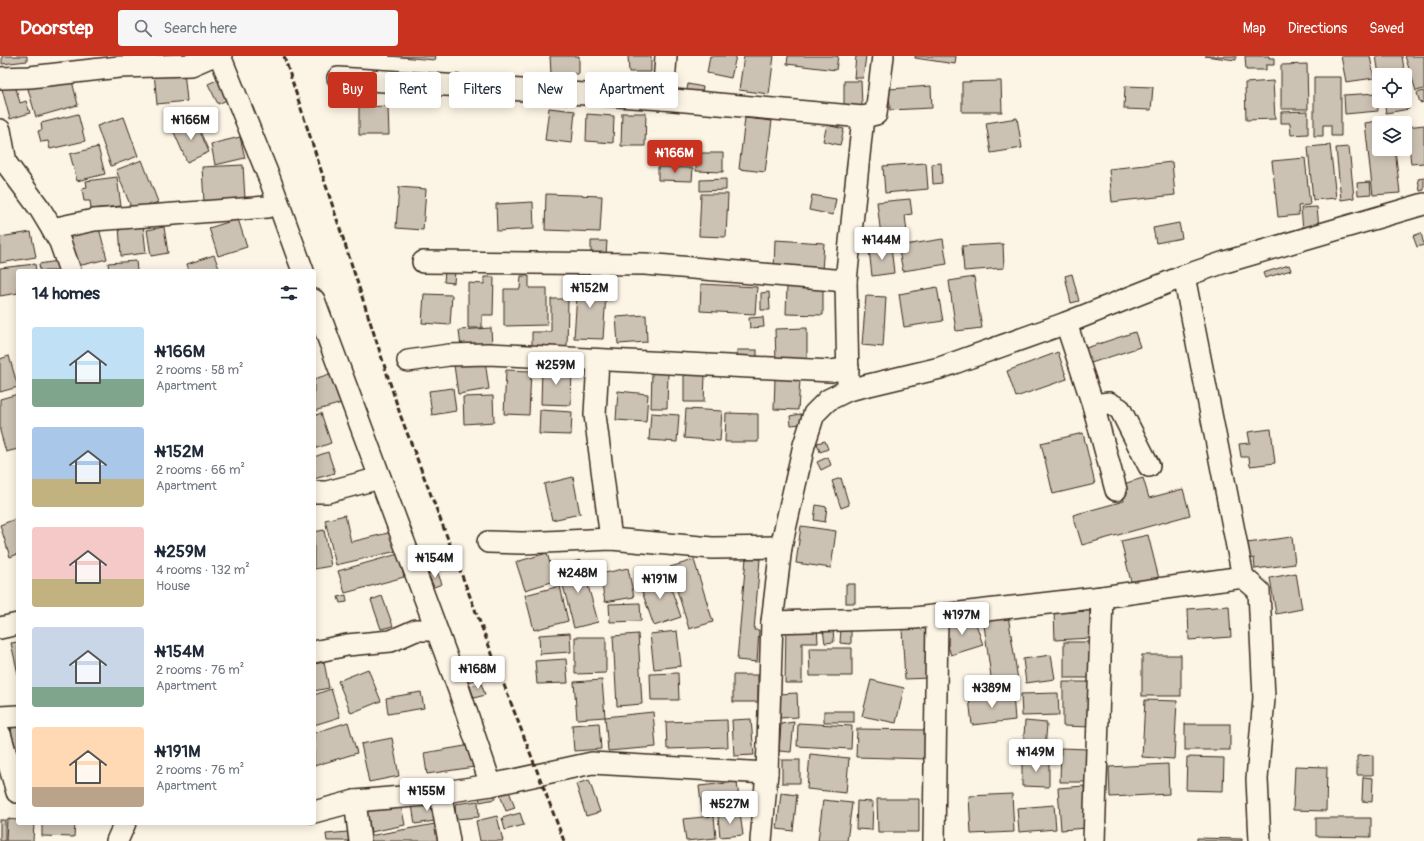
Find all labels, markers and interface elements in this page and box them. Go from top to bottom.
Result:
search box [118,10,398,46]
text: Doorstep [20,16,94,40]
icon: search [132,17,154,39]
text: Search here [164,19,237,38]
text: Map [1243,20,1266,37]
text: Directions [1288,20,1347,37]
text: Saved [1369,20,1404,37]
map controls [1372,68,1412,156]
button: locate [1372,68,1412,108]
chip: Buy [328,72,377,108]
chip: Rent [385,72,441,108]
chip: Filters [449,72,515,108]
chip: New [523,72,577,108]
chip: Apartment [585,72,678,108]
pin: ₦166M [163,107,219,141]
text: ₦166M [172,112,210,128]
button: layers [1372,116,1412,156]
pin: ₦166M [647,140,703,174]
text: ₦166M [656,145,694,161]
pin: ₦144M [854,227,910,261]
text: ₦144M [863,232,901,248]
pin: ₦152M [562,275,618,309]
text: ₦152M [572,280,608,296]
icon: filters [278,282,300,304]
text: 14 homes [32,283,100,304]
text: ₦166M [156,341,205,362]
icon: home [64,343,112,391]
pin: ₦259M [528,352,584,386]
text: ₦259M [537,357,575,373]
text: 2 rooms · 58 m² [156,362,243,378]
text: Apartment [156,378,217,394]
text: ₦152M [156,441,204,462]
icon: home [64,443,112,491]
text: 2 rooms · 66 m² [156,462,245,478]
text: Apartment [156,478,217,494]
text: ₦259M [156,541,206,562]
icon: home [64,543,112,591]
pin: ₦154M [407,545,463,579]
text: ₦154M [417,550,453,566]
pin: ₦248M [550,560,606,594]
text: 4 rooms · 132 m² [156,562,250,578]
text: ₦248M [559,565,597,581]
pin: ₦191M [632,566,688,600]
text: ₦191M [643,571,677,587]
text: House [156,578,190,594]
pin: ₦197M [934,602,990,636]
text: ₦197M [944,607,980,623]
text: ₦154M [156,641,204,662]
icon: home [64,643,112,691]
pin: ₦168M [450,656,506,690]
text: ₦168M [460,661,496,677]
text: 2 rooms · 76 m² [156,662,244,678]
pin: ₦389M [964,675,1020,709]
text: Apartment [156,678,217,694]
text: ₦389M [973,680,1011,696]
pin: ₦149M [1008,739,1064,773]
text: ₦191M [156,741,201,762]
icon: home [64,743,112,791]
text: ₦149M [1018,744,1054,760]
text: 2 rooms · 76 m² [156,762,244,778]
text: Apartment [156,778,217,794]
pin: ₦155M [399,778,455,812]
text: ₦155M [409,783,445,799]
pin: ₦527M [702,791,758,825]
text: ₦527M [711,796,749,812]

